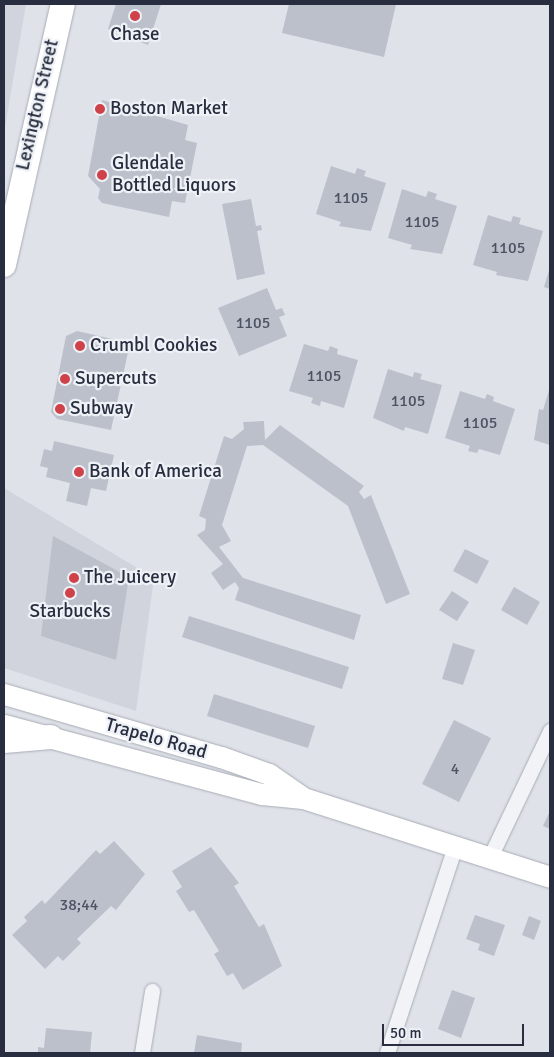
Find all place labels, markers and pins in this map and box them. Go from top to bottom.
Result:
marker: Chase [129,10,141,22]
place label: Chase [110,24,160,46]
place label: Boston Market [110,98,228,120]
marker: Boston Market [94,103,106,115]
place label: Glendale Bottled Liquors [112,153,236,197]
marker: Glendale Bottled Liquors [96,169,108,181]
place label: Crumbl Cookies [90,335,217,357]
marker: Crumbl Cookies [74,340,86,352]
place label: Supercuts [75,368,156,390]
marker: Supercuts [59,373,71,385]
place label: Subway [70,398,133,420]
marker: Subway [54,403,66,415]
place label: Bank of America [89,461,222,483]
marker: Bank of America [73,466,85,478]
place label: The Juicery [84,567,176,589]
marker: The Juicery [68,572,80,584]
marker: Starbucks [64,587,76,599]
place label: Starbucks [30,601,110,623]

